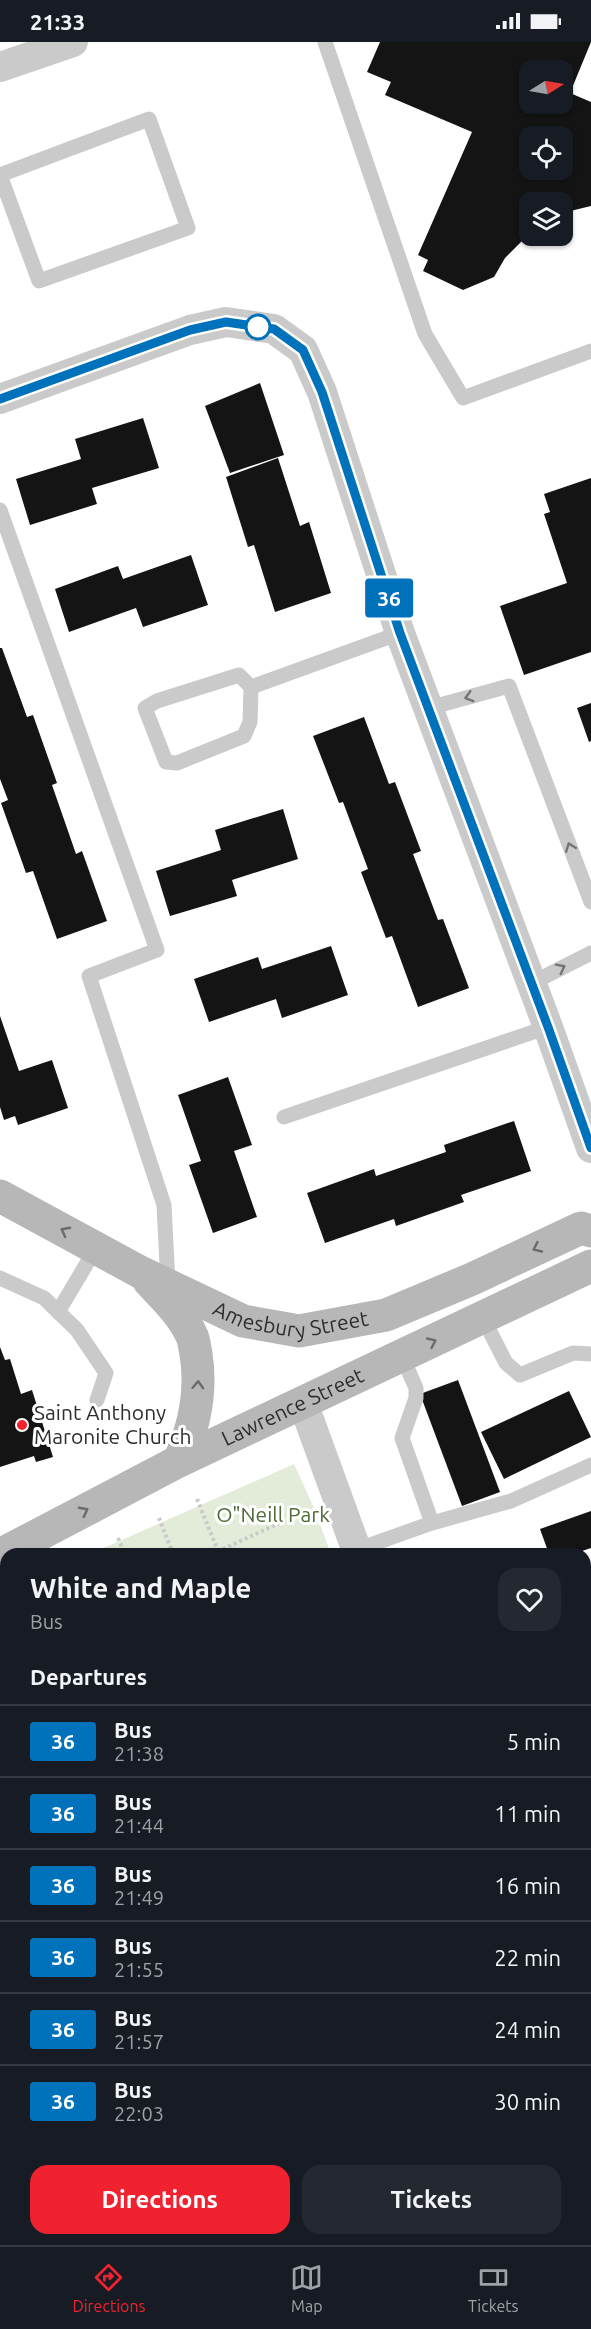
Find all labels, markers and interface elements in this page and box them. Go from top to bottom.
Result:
text: 21:33 [30,9,85,34]
north arrow [519,60,573,114]
map controls [519,60,573,246]
button: locate [519,126,573,180]
button: layers [519,192,573,246]
unlabelled marker [245,314,271,340]
line badge: 36 [362,578,416,618]
text: 36 [377,586,401,610]
one-way arrow [464,690,474,702]
one-way arrow [565,842,577,853]
one-way arrow [555,964,566,976]
one-way arrow [61,1227,72,1238]
one-way arrow [533,1241,544,1253]
street label: Amesbury Street [210,1296,370,1342]
one-way arrow [425,1337,436,1349]
street label: Lawrence Street [218,1362,367,1450]
one-way arrow [192,1380,205,1389]
place label: Saint Anthony Maronite Church [34,1400,192,1448]
marker: Saint Anthony Maronite Church [15,1418,29,1432]
park label: O"Neill Park [216,1502,330,1526]
one-way arrow [78,1507,88,1518]
button: heart [498,1568,561,1631]
text: White and Maple [30,1572,251,1603]
text: Bus [30,1610,63,1633]
text: Departures [30,1664,147,1689]
text: Bus [114,1717,152,1742]
text: 36 [51,1729,75,1753]
text: 5 min [507,1729,561,1754]
text: 21:38 [114,1742,164,1765]
text: Bus [114,1789,152,1814]
text: 36 [51,1801,75,1825]
text: 11 min [494,1801,561,1826]
text: 21:44 [114,1814,164,1837]
text: Bus [114,1861,152,1886]
text: 36 [51,1873,75,1897]
text: 16 min [494,1873,561,1898]
text: 21:49 [114,1886,164,1909]
text: Bus [114,1933,152,1958]
text: 36 [51,1945,75,1969]
text: 22 min [494,1945,561,1970]
text: 21:55 [114,1958,164,1981]
text: Bus [114,2005,152,2030]
text: 36 [51,2017,75,2041]
text: 24 min [494,2017,561,2042]
text: 21:57 [114,2030,164,2053]
text: Bus [114,2077,152,2102]
text: 36 [51,2089,75,2113]
text: 30 min [494,2089,561,2114]
text: 22:03 [114,2102,164,2125]
button: Directions [30,2165,290,2234]
button: Tickets [302,2165,561,2234]
tab: Directions [72,2261,146,2315]
tab: Map [290,2261,323,2315]
tab: Tickets [468,2261,519,2315]

